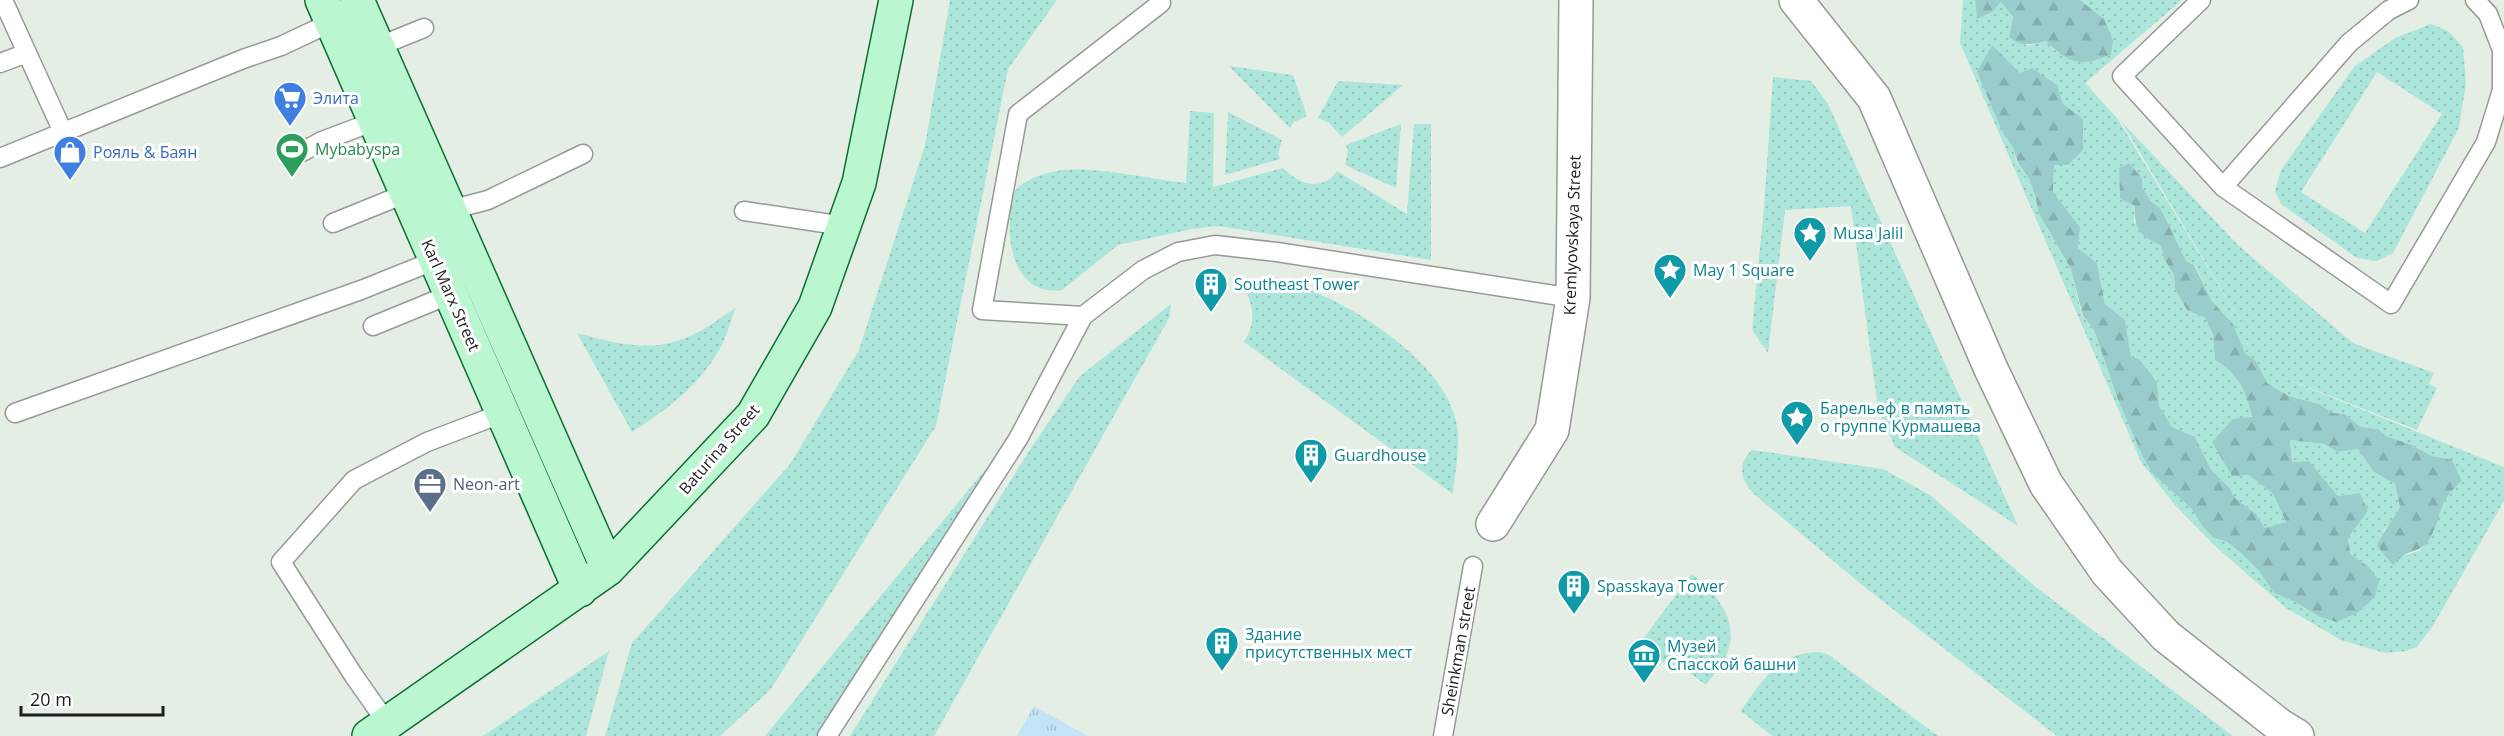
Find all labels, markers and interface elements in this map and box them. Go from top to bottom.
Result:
supermarket icon: Элита [272,80,308,127]
place label: Элита [313,87,359,109]
sports icon: Mybabyspa [274,131,310,178]
shop icon: Рояль & Баян [52,134,88,181]
place label: Mybabyspa [315,138,400,160]
place label: Рояль & Баян [93,141,197,163]
street label: Kremlyovskaya Street [1558,154,1586,316]
place icon: Musa Jalil [1792,215,1828,262]
place label: Musa Jalil [1833,222,1903,244]
street label: Karl Marx Street [416,235,486,355]
place icon: May 1 Square [1652,252,1688,299]
place label: May 1 Square [1693,259,1795,281]
building icon: Southeast Tower [1193,266,1229,313]
place label: Southeast Tower [1234,273,1360,295]
place label: Барельеф в память о группе Курмашева [1820,397,1981,437]
street label: Baturina Street [674,399,765,499]
place icon: Барельеф в память о группе Курмашева [1779,399,1815,446]
building icon: Guardhouse [1293,437,1329,484]
place label: Guardhouse [1334,444,1427,466]
office icon: Neon-art [412,466,448,513]
place label: Neon-art [453,473,520,495]
building icon: Spasskaya Tower [1556,568,1592,615]
place label: Spasskaya Tower [1597,575,1725,597]
street label: Sheinkman street [1436,584,1480,717]
place label: Здание присутственных мест [1245,623,1413,663]
building icon: Здание присутственных мест [1204,625,1240,672]
place label: Музей Спасской башни [1667,635,1796,675]
museum icon: Музей Спасской башни [1626,637,1662,684]
scale bar [21,679,164,717]
text: 20 m [30,687,72,711]

